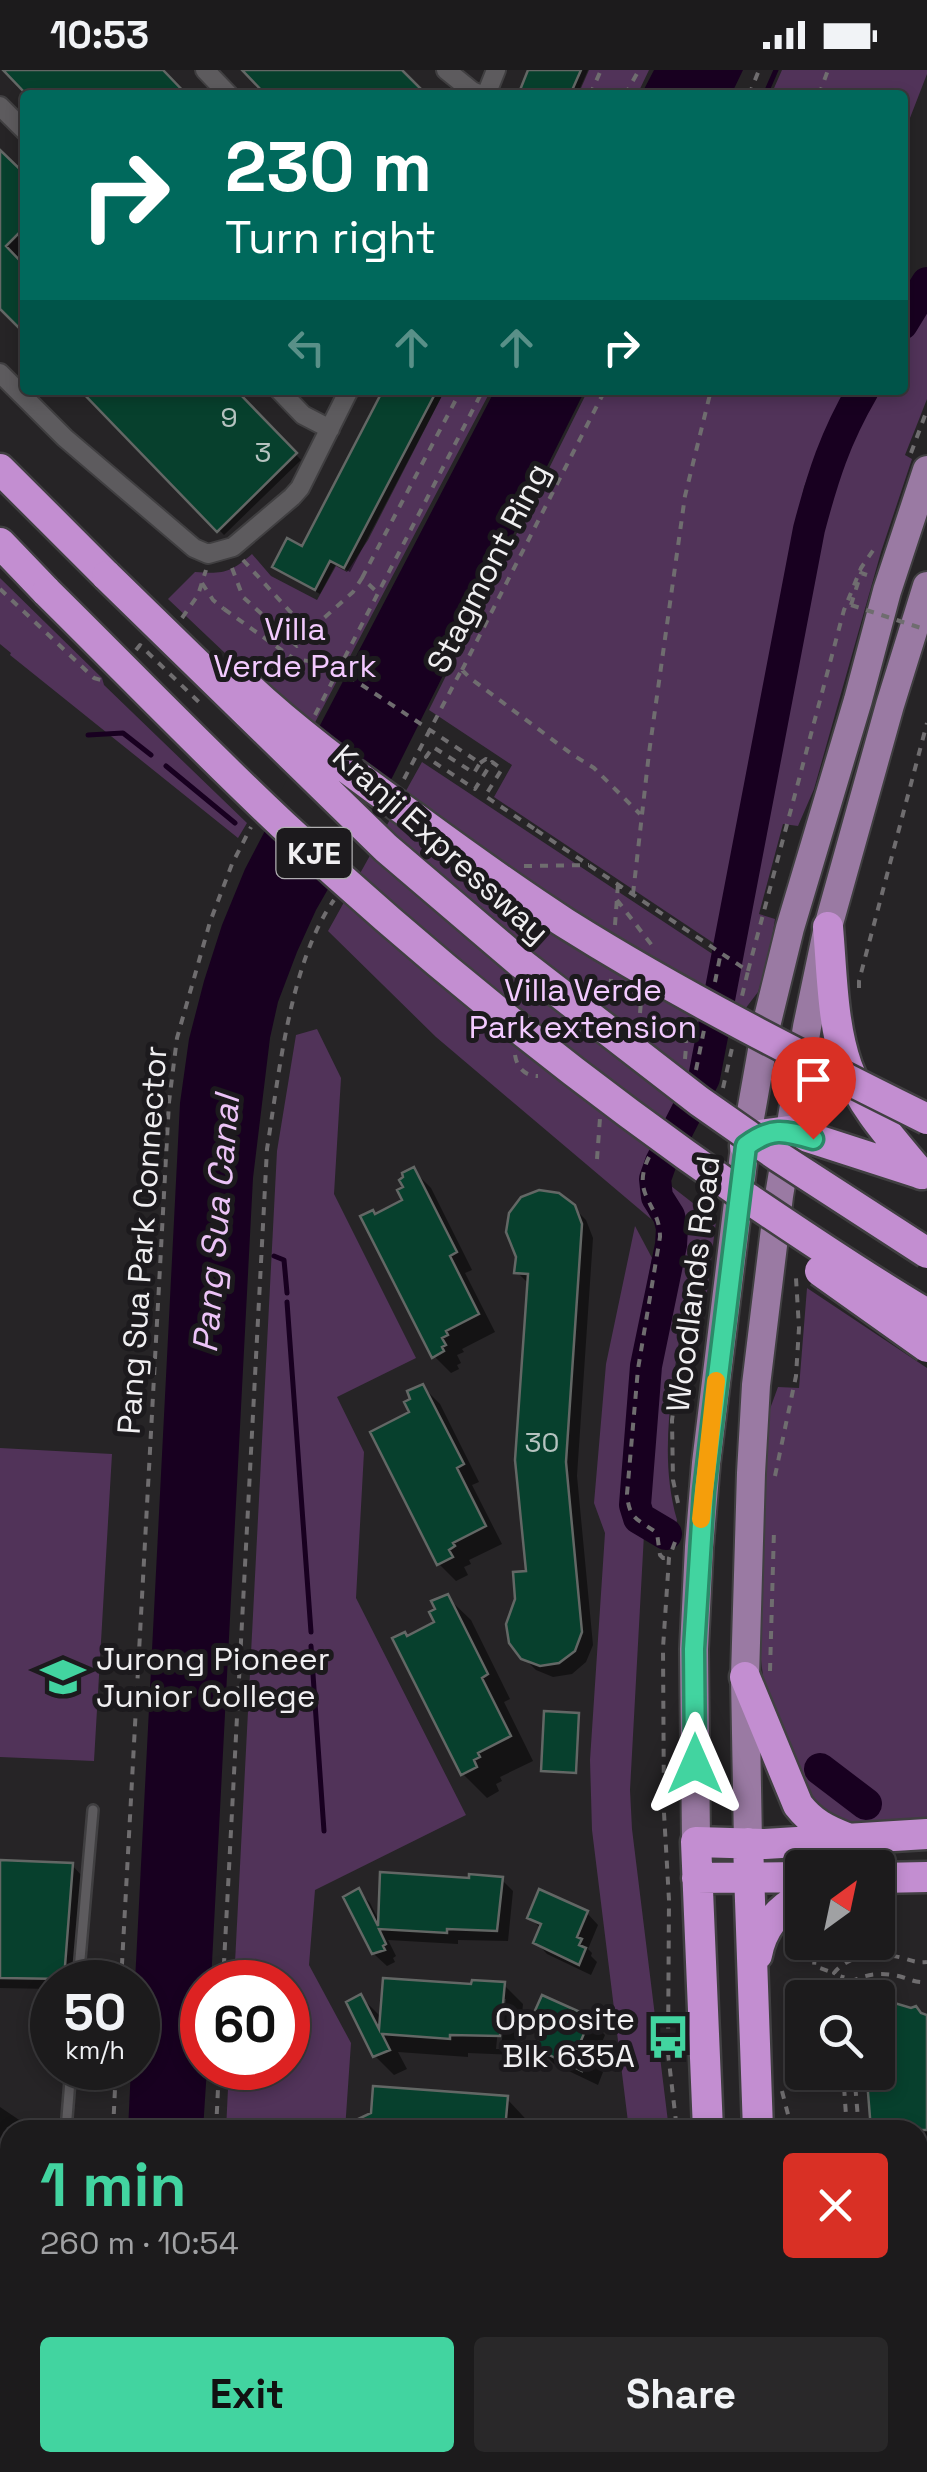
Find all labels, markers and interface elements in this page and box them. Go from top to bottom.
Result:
text: 10:53 [50,11,149,59]
text: 230 m [225,122,432,211]
icon: right [60,130,190,260]
text: Turn right [225,209,436,266]
icon: left [279,320,334,375]
icon: ahead [384,320,439,375]
icon: ahead [489,320,544,375]
icon: right [594,320,649,375]
house number: 9 [220,399,238,435]
house number: 3 [255,434,271,470]
street label: Stagmont Ring [418,456,558,680]
park label: Villa Verde Park [213,609,377,686]
street label: Kranji Expressway [325,736,557,952]
road number: KJE [276,828,352,878]
park label: Villa Verde Park extension [469,970,697,1047]
pin [771,1037,856,1140]
street label: Pang Sua Park Connector [108,1044,176,1436]
icon: arrive [786,1052,841,1107]
water label: Pang Sua Canal [183,1090,249,1355]
street label: Woodlands Road [657,1154,729,1414]
house number: 30 [525,1424,559,1460]
place label: Jurong Pioneer Junior College [96,1639,330,1716]
school or university icon: Jurong Pioneer Junior College [39,1653,87,1701]
position arrow [643,1712,747,1816]
north arrow [785,1850,895,1960]
map controls [785,1850,895,2090]
speed limit sign: 60 [180,1960,310,2090]
button: search [785,1980,895,2090]
text: 50 [64,1981,126,2045]
place label: Opposite Blk 635A [495,1999,635,2076]
bus stop icon: Opposite Blk 635A [644,2013,692,2061]
text: km/h [65,2034,125,2066]
text: 1 min [40,2147,187,2224]
button: close [783,2153,888,2258]
text: 260 m · 10:54 [40,2223,239,2263]
button: Exit [40,2337,454,2452]
button: Share [474,2337,888,2452]

